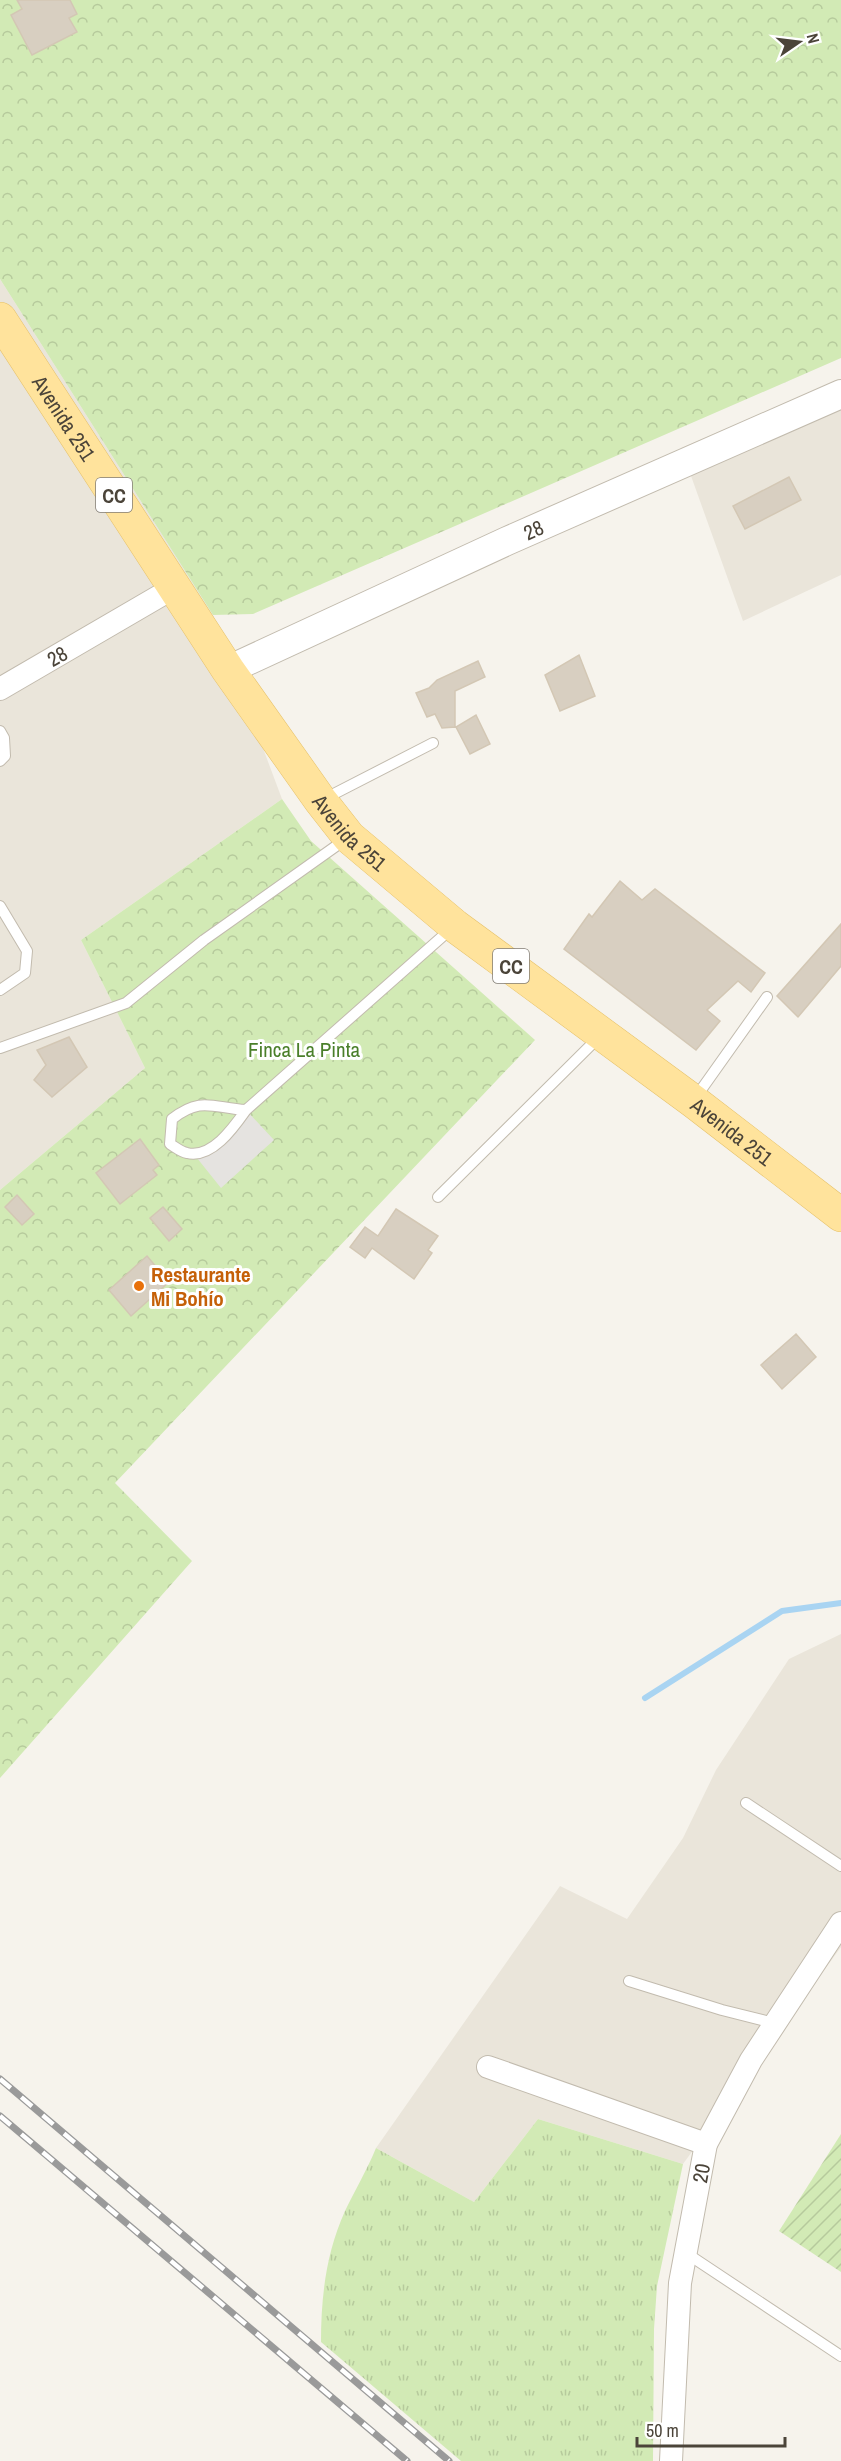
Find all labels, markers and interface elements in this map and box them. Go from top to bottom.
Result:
north arrow [769,12,829,72]
text: N [802,31,825,46]
street label: Avenida 251 [25,369,103,467]
road number: CC [96,478,132,512]
street label: 28 [519,512,548,547]
street label: 28 [41,638,73,673]
street label: Avenida 251 [305,787,393,878]
road number: CC [493,949,529,983]
park label: Finca La Pinta [248,1035,360,1064]
street label: Avenida 251 [684,1090,779,1172]
place label: Restaurante Mi Bohío [151,1260,251,1313]
marker: Restaurante Mi Bohío [132,1279,146,1293]
street label: 20 [685,2161,717,2185]
scale bar [637,2410,786,2448]
text: 50 m [646,2418,679,2443]

